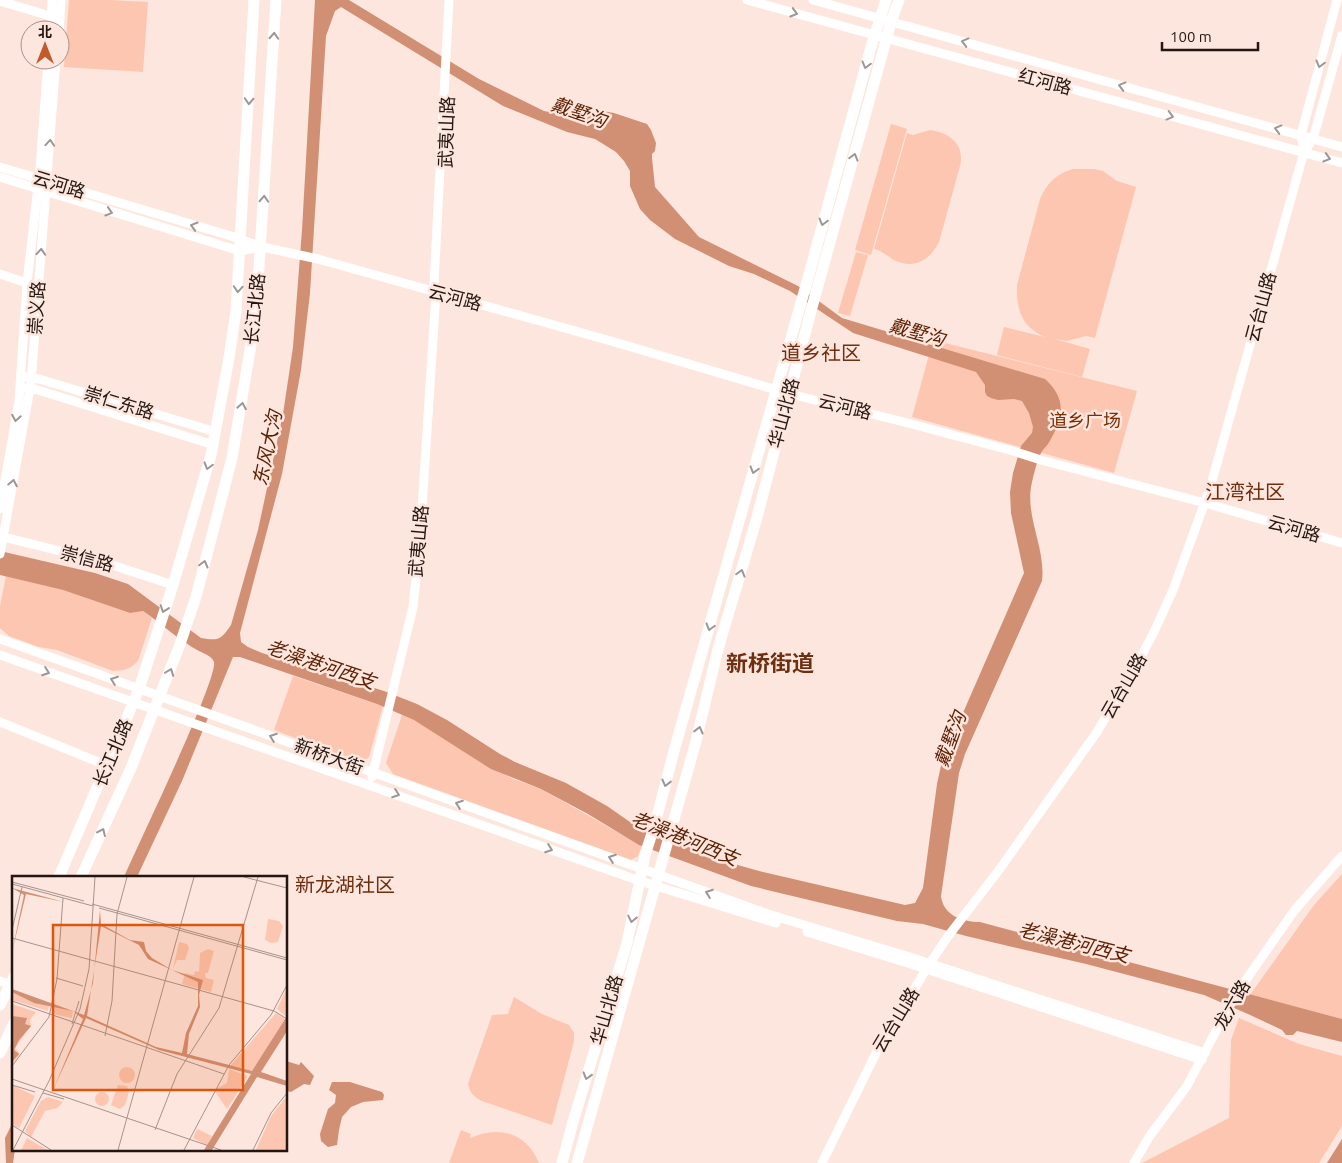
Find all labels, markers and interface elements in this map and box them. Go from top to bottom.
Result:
one-way arrow [790,7,799,18]
north arrow [20,20,70,70]
scale bar [1162,20,1258,52]
text: 北 [38,24,52,40]
text: 100 m [1170,28,1212,45]
one-way arrow [268,32,279,40]
one-way arrow [961,38,969,48]
one-way arrow [1315,60,1326,68]
one-way arrow [861,61,872,70]
street label: 红河路 [1017,64,1074,98]
one-way arrow [1118,81,1126,91]
water label: 戴墅沟 [548,92,611,132]
street label: 武夷山路 [435,96,457,168]
one-way arrow [243,97,254,105]
one-way arrow [1165,110,1174,120]
one-way arrow [1275,124,1283,134]
one-way arrow [45,139,56,147]
one-way arrow [848,153,858,162]
one-way arrow [1322,153,1330,163]
street label: 云河路 [31,167,88,202]
one-way arrow [259,194,270,202]
one-way arrow [104,206,112,216]
one-way arrow [818,218,829,227]
one-way arrow [191,221,199,231]
one-way arrow [35,248,46,256]
street label: 云台山路 [1241,269,1279,344]
street label: 长江北路 [240,272,268,346]
street label: 崇义路 [24,280,48,336]
street label: 云河路 [427,280,484,314]
one-way arrow [233,285,244,293]
water label: 戴墅沟 [887,314,949,351]
district label: 道乡社区 [781,341,861,364]
street label: 华山北路 [764,375,802,450]
street label: 崇仁东路 [82,382,157,422]
street label: 云河路 [817,390,874,422]
one-way arrow [236,402,246,411]
water label: 东风大沟 [248,407,286,487]
park label: 道乡广场 [1049,410,1121,430]
one-way arrow [12,414,22,423]
one-way arrow [204,461,214,470]
one-way arrow [749,465,759,474]
one-way arrow [8,478,18,487]
district label: 江湾社区 [1205,480,1285,503]
street label: 武夷山路 [405,504,431,578]
street label: 云河路 [1266,511,1323,545]
street label: 崇信路 [59,541,116,575]
one-way arrow [199,561,209,569]
one-way arrow [735,569,745,578]
one-way arrow [160,604,170,612]
one-way arrow [705,622,716,631]
water label: 老澡港河西支 [264,635,380,694]
street label: 云台山路 [1096,649,1150,722]
district label: 新桥街道 [726,650,814,675]
one-way arrow [41,666,50,676]
one-way arrow [164,668,174,676]
one-way arrow [110,676,119,686]
water label: 戴墅沟 [930,707,971,770]
street label: 长江北路 [89,716,135,790]
one-way arrow [693,726,703,734]
one-way arrow [270,733,278,743]
street label: 新桥大街 [292,734,367,778]
one-way arrow [661,778,672,787]
one-way arrow [392,788,400,798]
one-way arrow [455,800,464,810]
water label: 老澡港河西支 [628,806,744,870]
one-way arrow [95,829,105,838]
one-way arrow [545,843,553,853]
one-way arrow [609,854,617,864]
district label: 新龙湖社区 [295,873,395,896]
inset map [12,876,288,1150]
one-way arrow [706,889,714,899]
one-way arrow [627,915,637,924]
water label: 老澡港河西支 [1016,918,1134,967]
street label: 华山北路 [587,972,626,1047]
street label: 龙六路 [1209,976,1253,1033]
street label: 云台山路 [868,983,922,1055]
one-way arrow [583,1071,593,1079]

